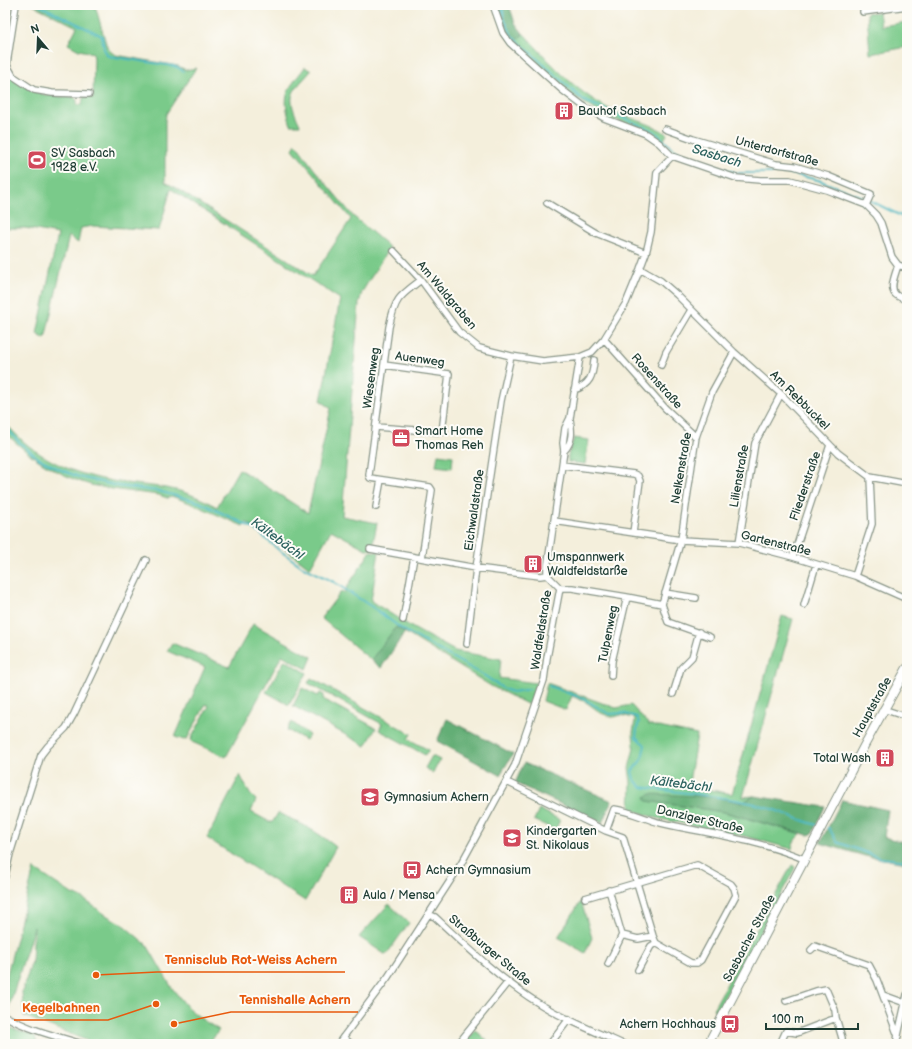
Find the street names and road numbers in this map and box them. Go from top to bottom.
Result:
street label: Unterdorfstraße [733,133,820,170]
street label: Am Waldgraben [414,258,480,333]
street label: Wiesenweg [360,346,383,410]
street label: Auenweg [394,349,446,370]
street label: Rosenstraße [628,350,685,412]
street label: Am Rebbuckel [767,367,833,433]
street label: Nelkenstraße [668,431,695,505]
street label: Lilienstraße [727,444,752,509]
street label: Fliederstraße [787,449,824,523]
street label: Eichwaldstraße [461,468,488,552]
street label: Gartenstraße [739,528,813,559]
street label: Waldfeldstraße [528,589,555,671]
street label: Tulpenweg [596,604,621,664]
street label: Hauptstraße [850,674,895,740]
street label: Danziger Straße [655,802,744,837]
street label: Sasbacher Straße [720,892,779,984]
street label: Straßburger Straße [445,912,534,989]

